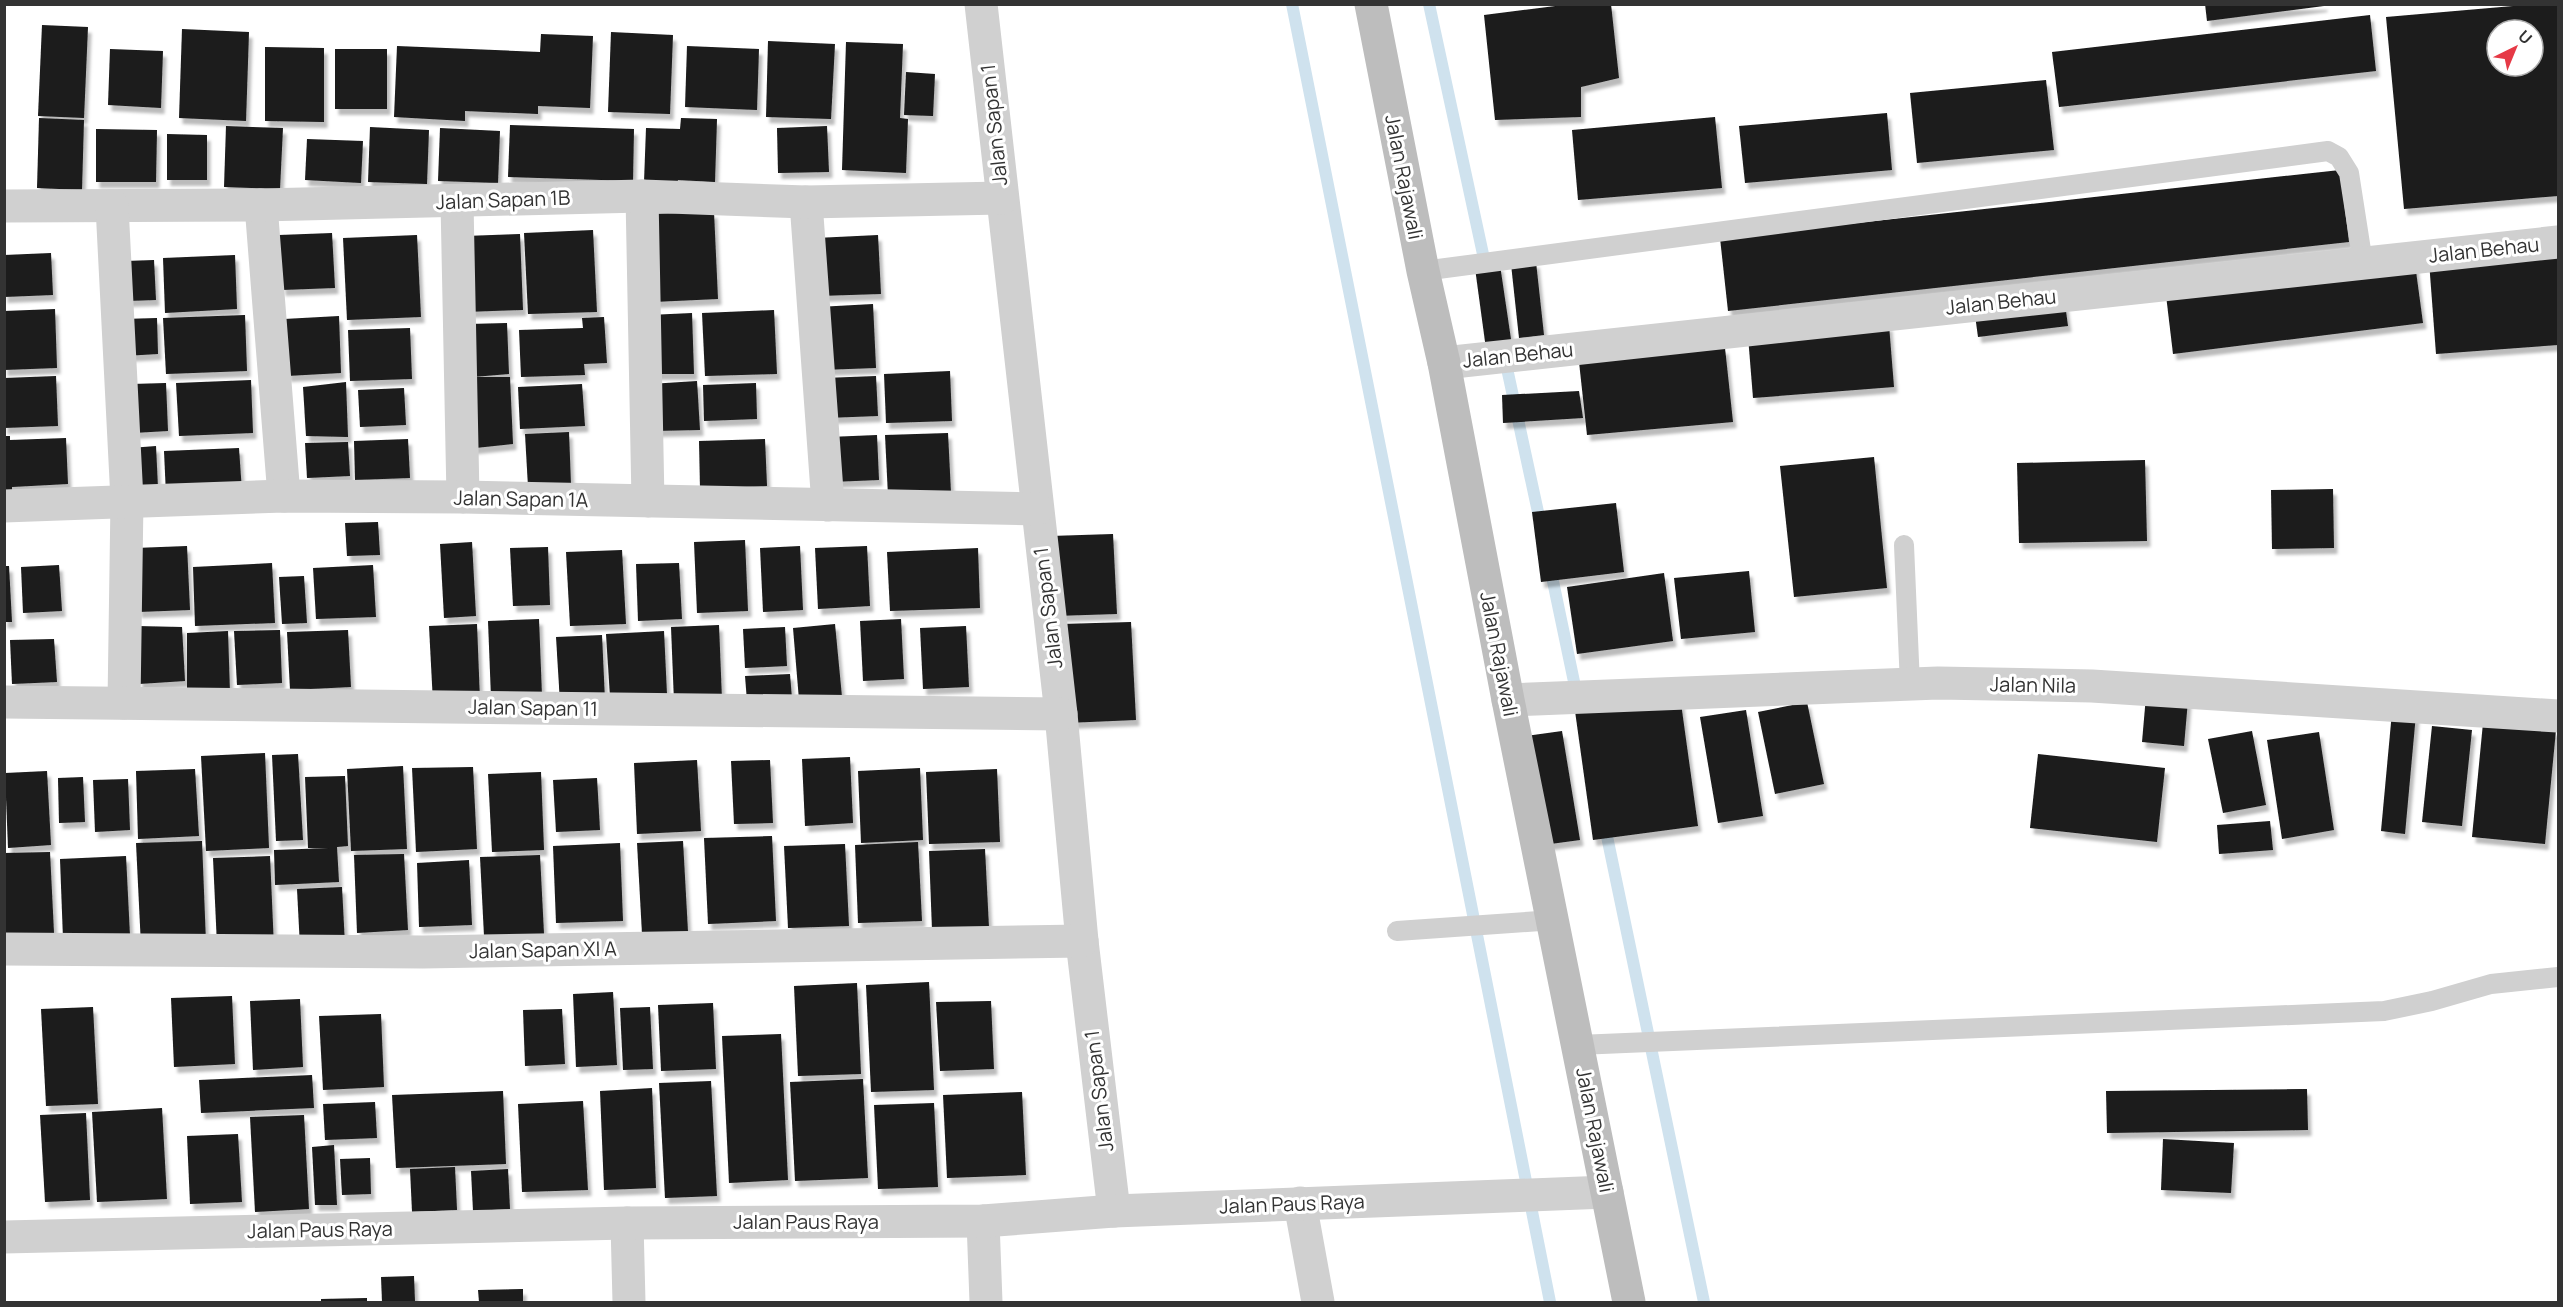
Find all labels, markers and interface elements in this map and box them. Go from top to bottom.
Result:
north arrow [2485,18,2545,78]
text: U [2514,25,2537,49]
street label: Jalan Sapan 1 [974,63,1013,187]
street label: Jalan Rajawali [1379,112,1430,242]
street label: Jalan Sapan 1B [435,184,571,215]
street label: Jalan Behau [2427,230,2540,269]
street label: Jalan Behau [1944,282,2057,321]
street label: Jalan Behau [1461,335,1574,374]
street label: Jalan Sapan 1A [453,484,589,513]
street label: Jalan Sapan 1 [1027,546,1068,670]
street label: Jalan Rajawali [1474,589,1525,719]
street label: Jalan Nila [1990,670,2076,699]
street label: Jalan Sapan 11 [468,693,598,722]
street label: Jalan Sapan XI A [469,935,617,964]
street label: Jalan Sapan 1 [1078,1029,1119,1153]
street label: Jalan Rajawali [1570,1065,1621,1195]
street label: Jalan Paus Raya [1219,1187,1365,1220]
street label: Jalan Paus Raya [733,1208,879,1235]
street label: Jalan Paus Raya [247,1215,393,1244]

